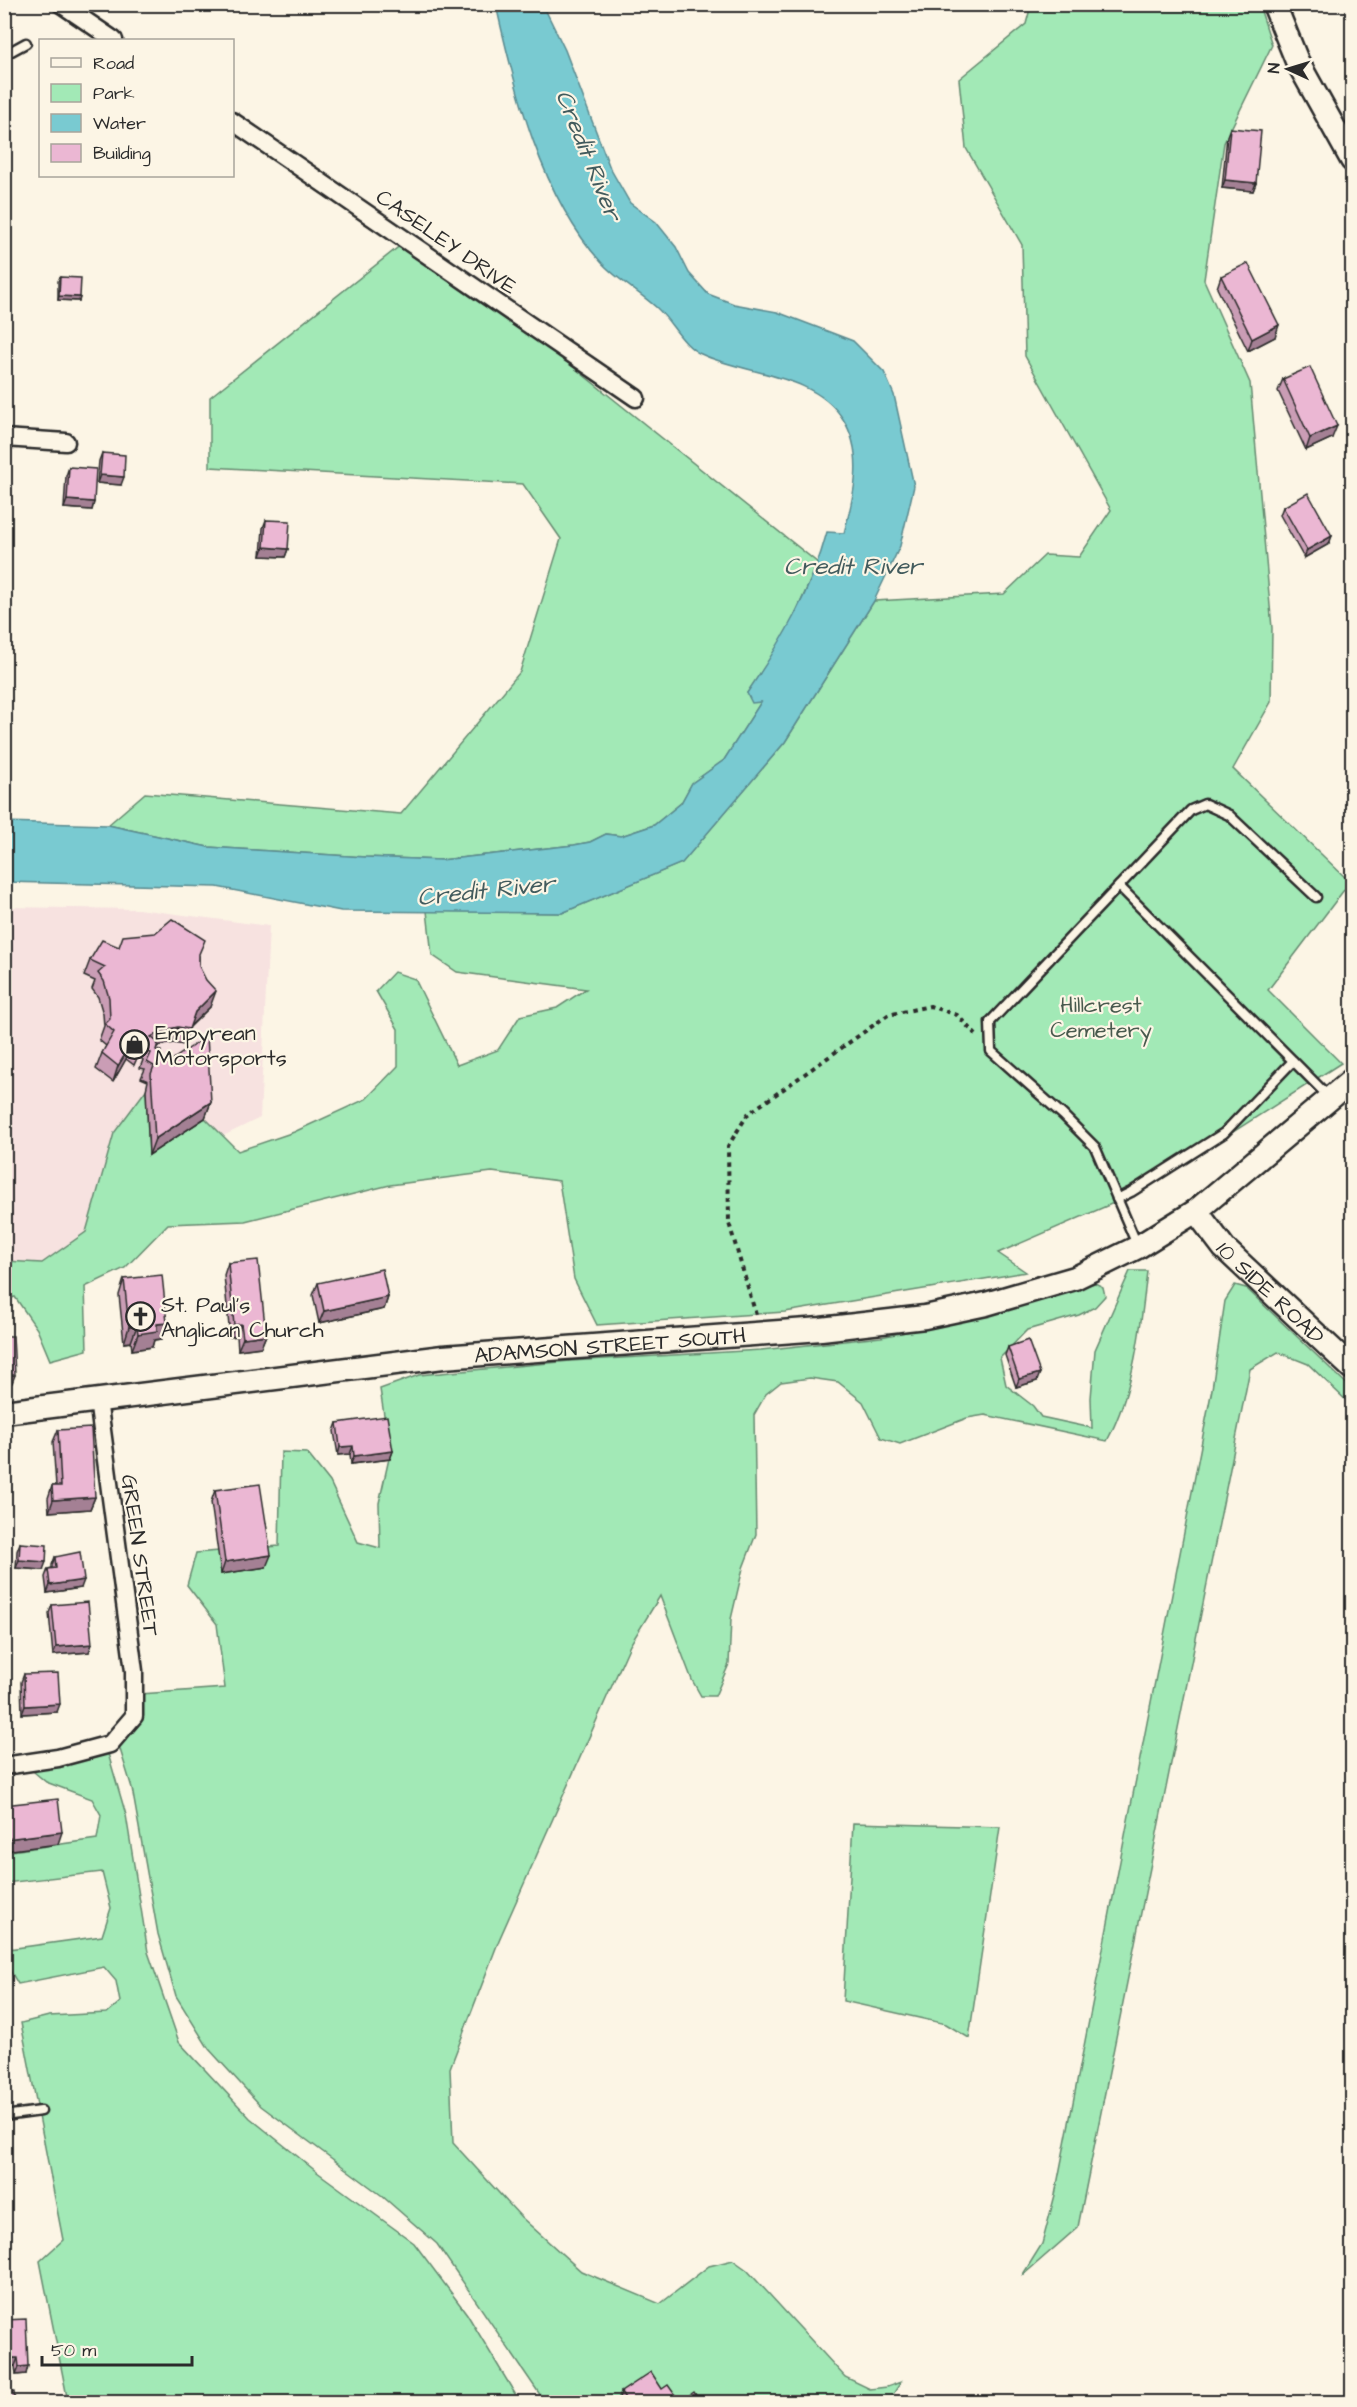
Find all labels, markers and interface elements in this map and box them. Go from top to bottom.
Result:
legend [39,39,234,177]
north arrow [1258,39,1318,99]
text: Road [93,51,134,76]
text: N [1263,62,1285,74]
text: Park [93,81,135,106]
water label: Credit River [546,85,631,228]
text: Water [93,111,146,136]
text: Building [93,141,151,167]
street label: CASELEY DRIVE [369,182,523,302]
water label: Credit River [784,550,925,584]
water label: Credit River [416,867,559,915]
park label: Hillcrest Cemetery [1050,990,1152,1047]
place label: Empyrean Motorsports [155,1018,287,1074]
shop icon: Empyrean Motorsports [118,1029,150,1061]
street label: 10 SIDE ROAD [1208,1236,1331,1352]
place label: St. Paul's Anglican Church [161,1290,324,1347]
church icon: St. Paul's Anglican Church [124,1301,156,1333]
street label: ADAMSON STREET SOUTH [473,1321,747,1372]
street label: GREEN STREET [113,1472,166,1638]
scale bar [42,2329,192,2367]
text: 50 m [51,2338,96,2363]

